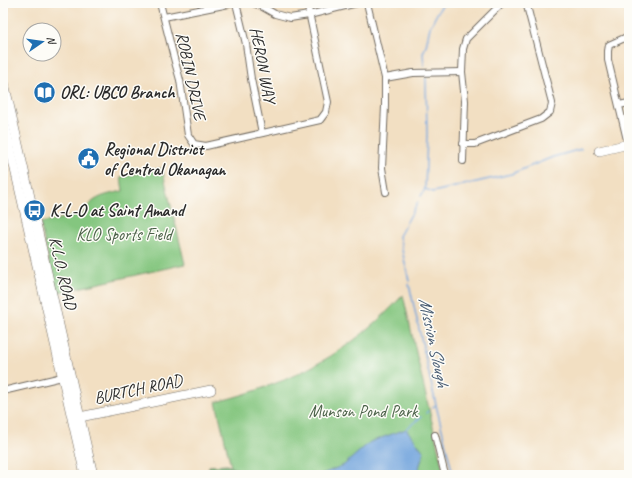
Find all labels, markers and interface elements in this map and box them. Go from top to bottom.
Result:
north arrow [22,22,62,62]
street label: HERON WAY [245,25,281,107]
street label: ROBIN DRIVE [171,30,211,124]
text: N [44,35,60,47]
library icon: ORL: UBCO Branch [32,79,58,105]
place label: ORL: UBCO Branch [60,82,175,103]
place label: Regional District of Central Okanagan [104,139,227,180]
public building icon: Regional District of Central Okanagan [75,146,101,172]
bus stop icon: K-L-O at Saint Amand [21,197,47,223]
place label: K-L-O at Saint Amand [50,200,187,221]
park label: KLO Sports Field [76,224,174,245]
street label: K.L.O. ROAD [44,235,82,313]
water label: Mission Slough [414,295,455,390]
street label: BURTCH ROAD [92,369,186,409]
park label: Munson Pond Park [309,401,419,422]

